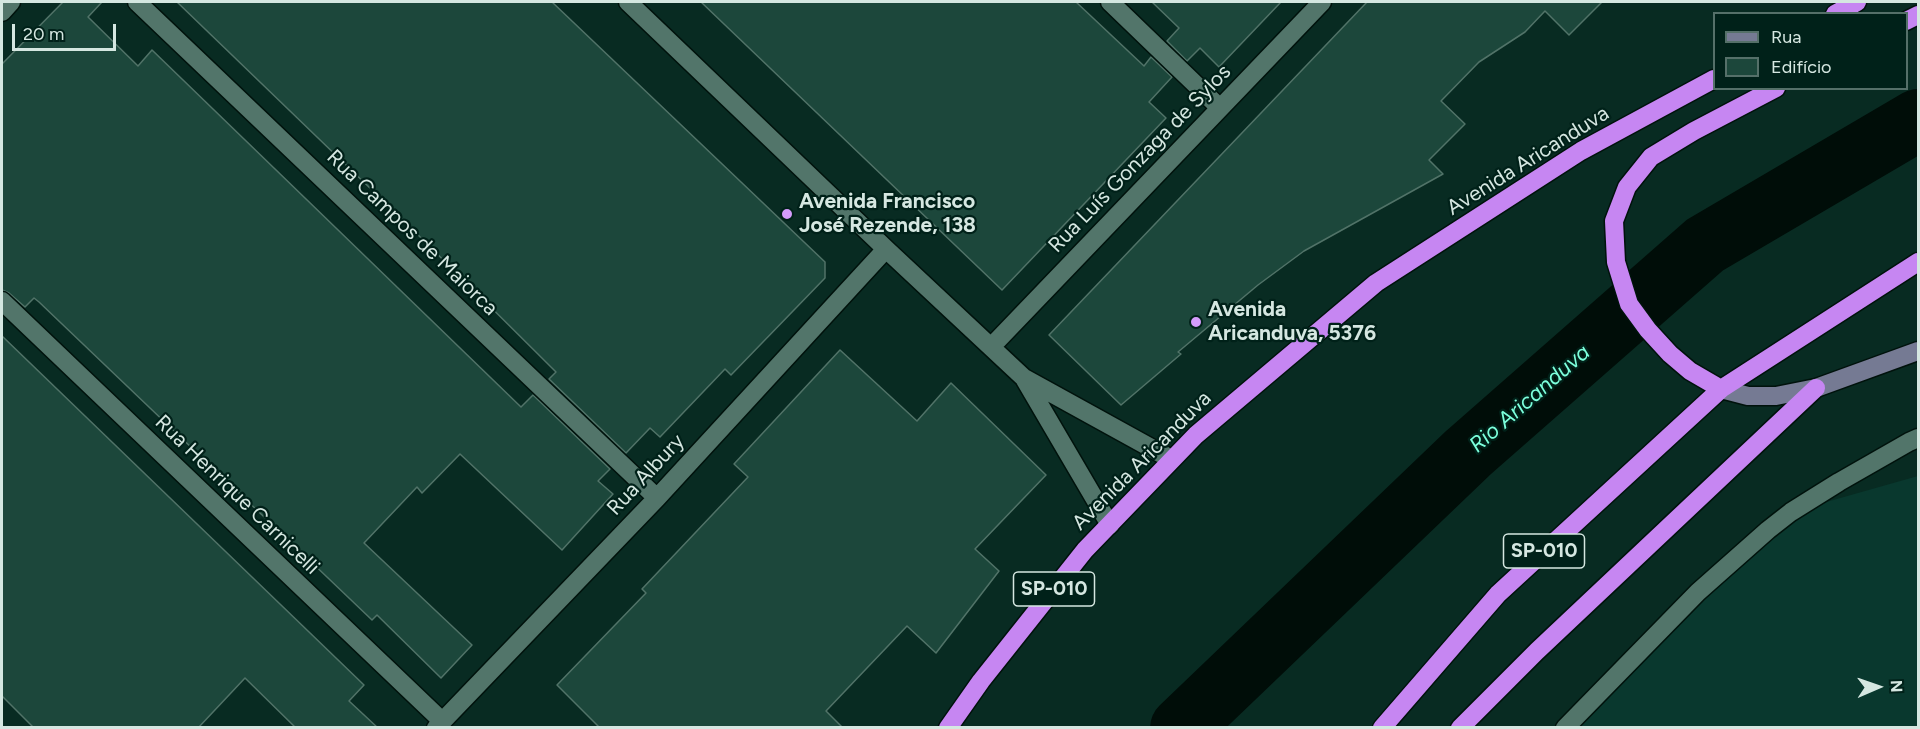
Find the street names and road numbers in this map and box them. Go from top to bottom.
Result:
street label: Rua Luís Gonzaga de Sylos [1043,60,1237,258]
street label: Avenida Aricanduva [1442,101,1614,221]
street label: Rua Campos de Maiorca [321,145,503,321]
street label: Avenida Aricanduva [1067,386,1217,536]
street label: Rua Henrique Carnicelli [150,410,324,580]
street label: Rua Albury [602,429,690,521]
road number: SP-010 [1504,534,1584,568]
road number: SP-010 [1014,572,1094,606]

